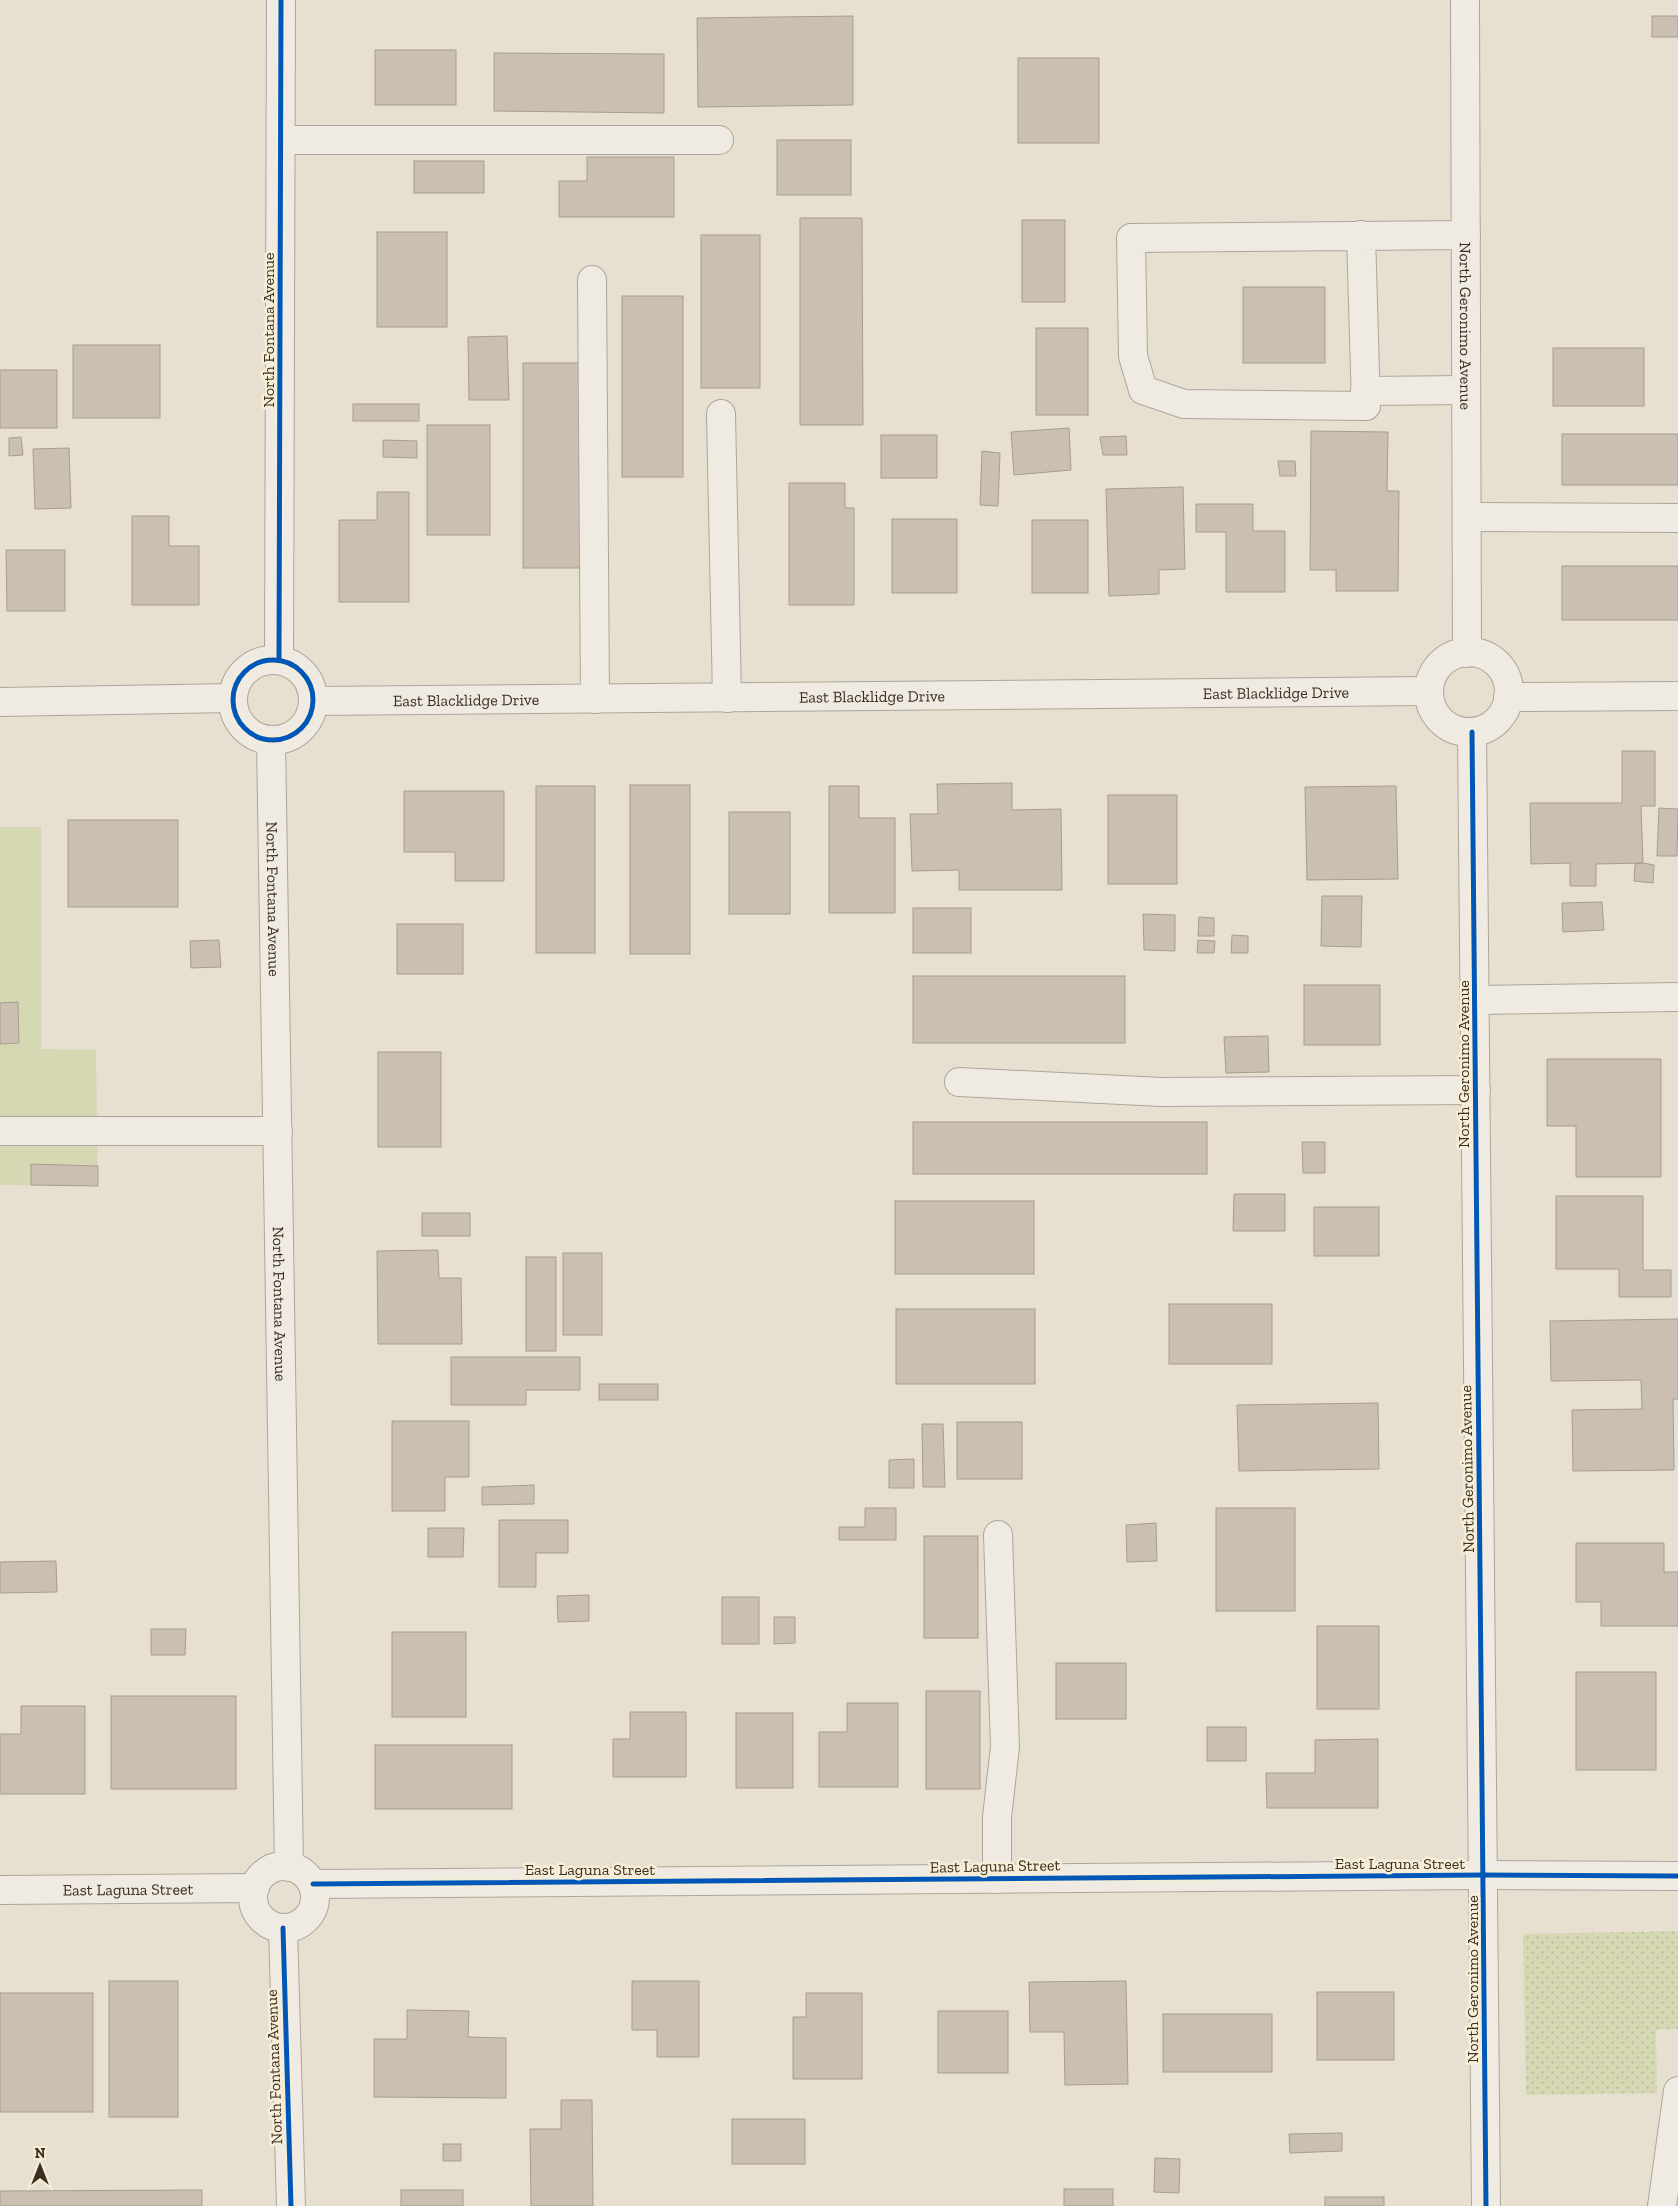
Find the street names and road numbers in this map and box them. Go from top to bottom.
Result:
street label: North Geronimo Avenue [1456,242,1476,410]
street label: North Fontana Avenue [259,252,278,408]
street label: East Blacklidge Drive [1203,682,1349,703]
street label: East Blacklidge Drive [799,686,945,706]
street label: East Blacklidge Drive [393,689,539,710]
street label: North Fontana Avenue [263,821,284,977]
street label: North Geronimo Avenue [1454,980,1473,1148]
street label: North Fontana Avenue [269,1226,291,1382]
street label: North Geronimo Avenue [1456,1385,1478,1553]
street label: East Laguna Street [1335,1854,1465,1873]
street label: East Laguna Street [930,1855,1061,1877]
street label: East Laguna Street [525,1860,655,1879]
street label: East Laguna Street [63,1879,193,1899]
street label: North Geronimo Avenue [1463,1895,1482,2063]
street label: North Fontana Avenue [262,1989,286,2145]

